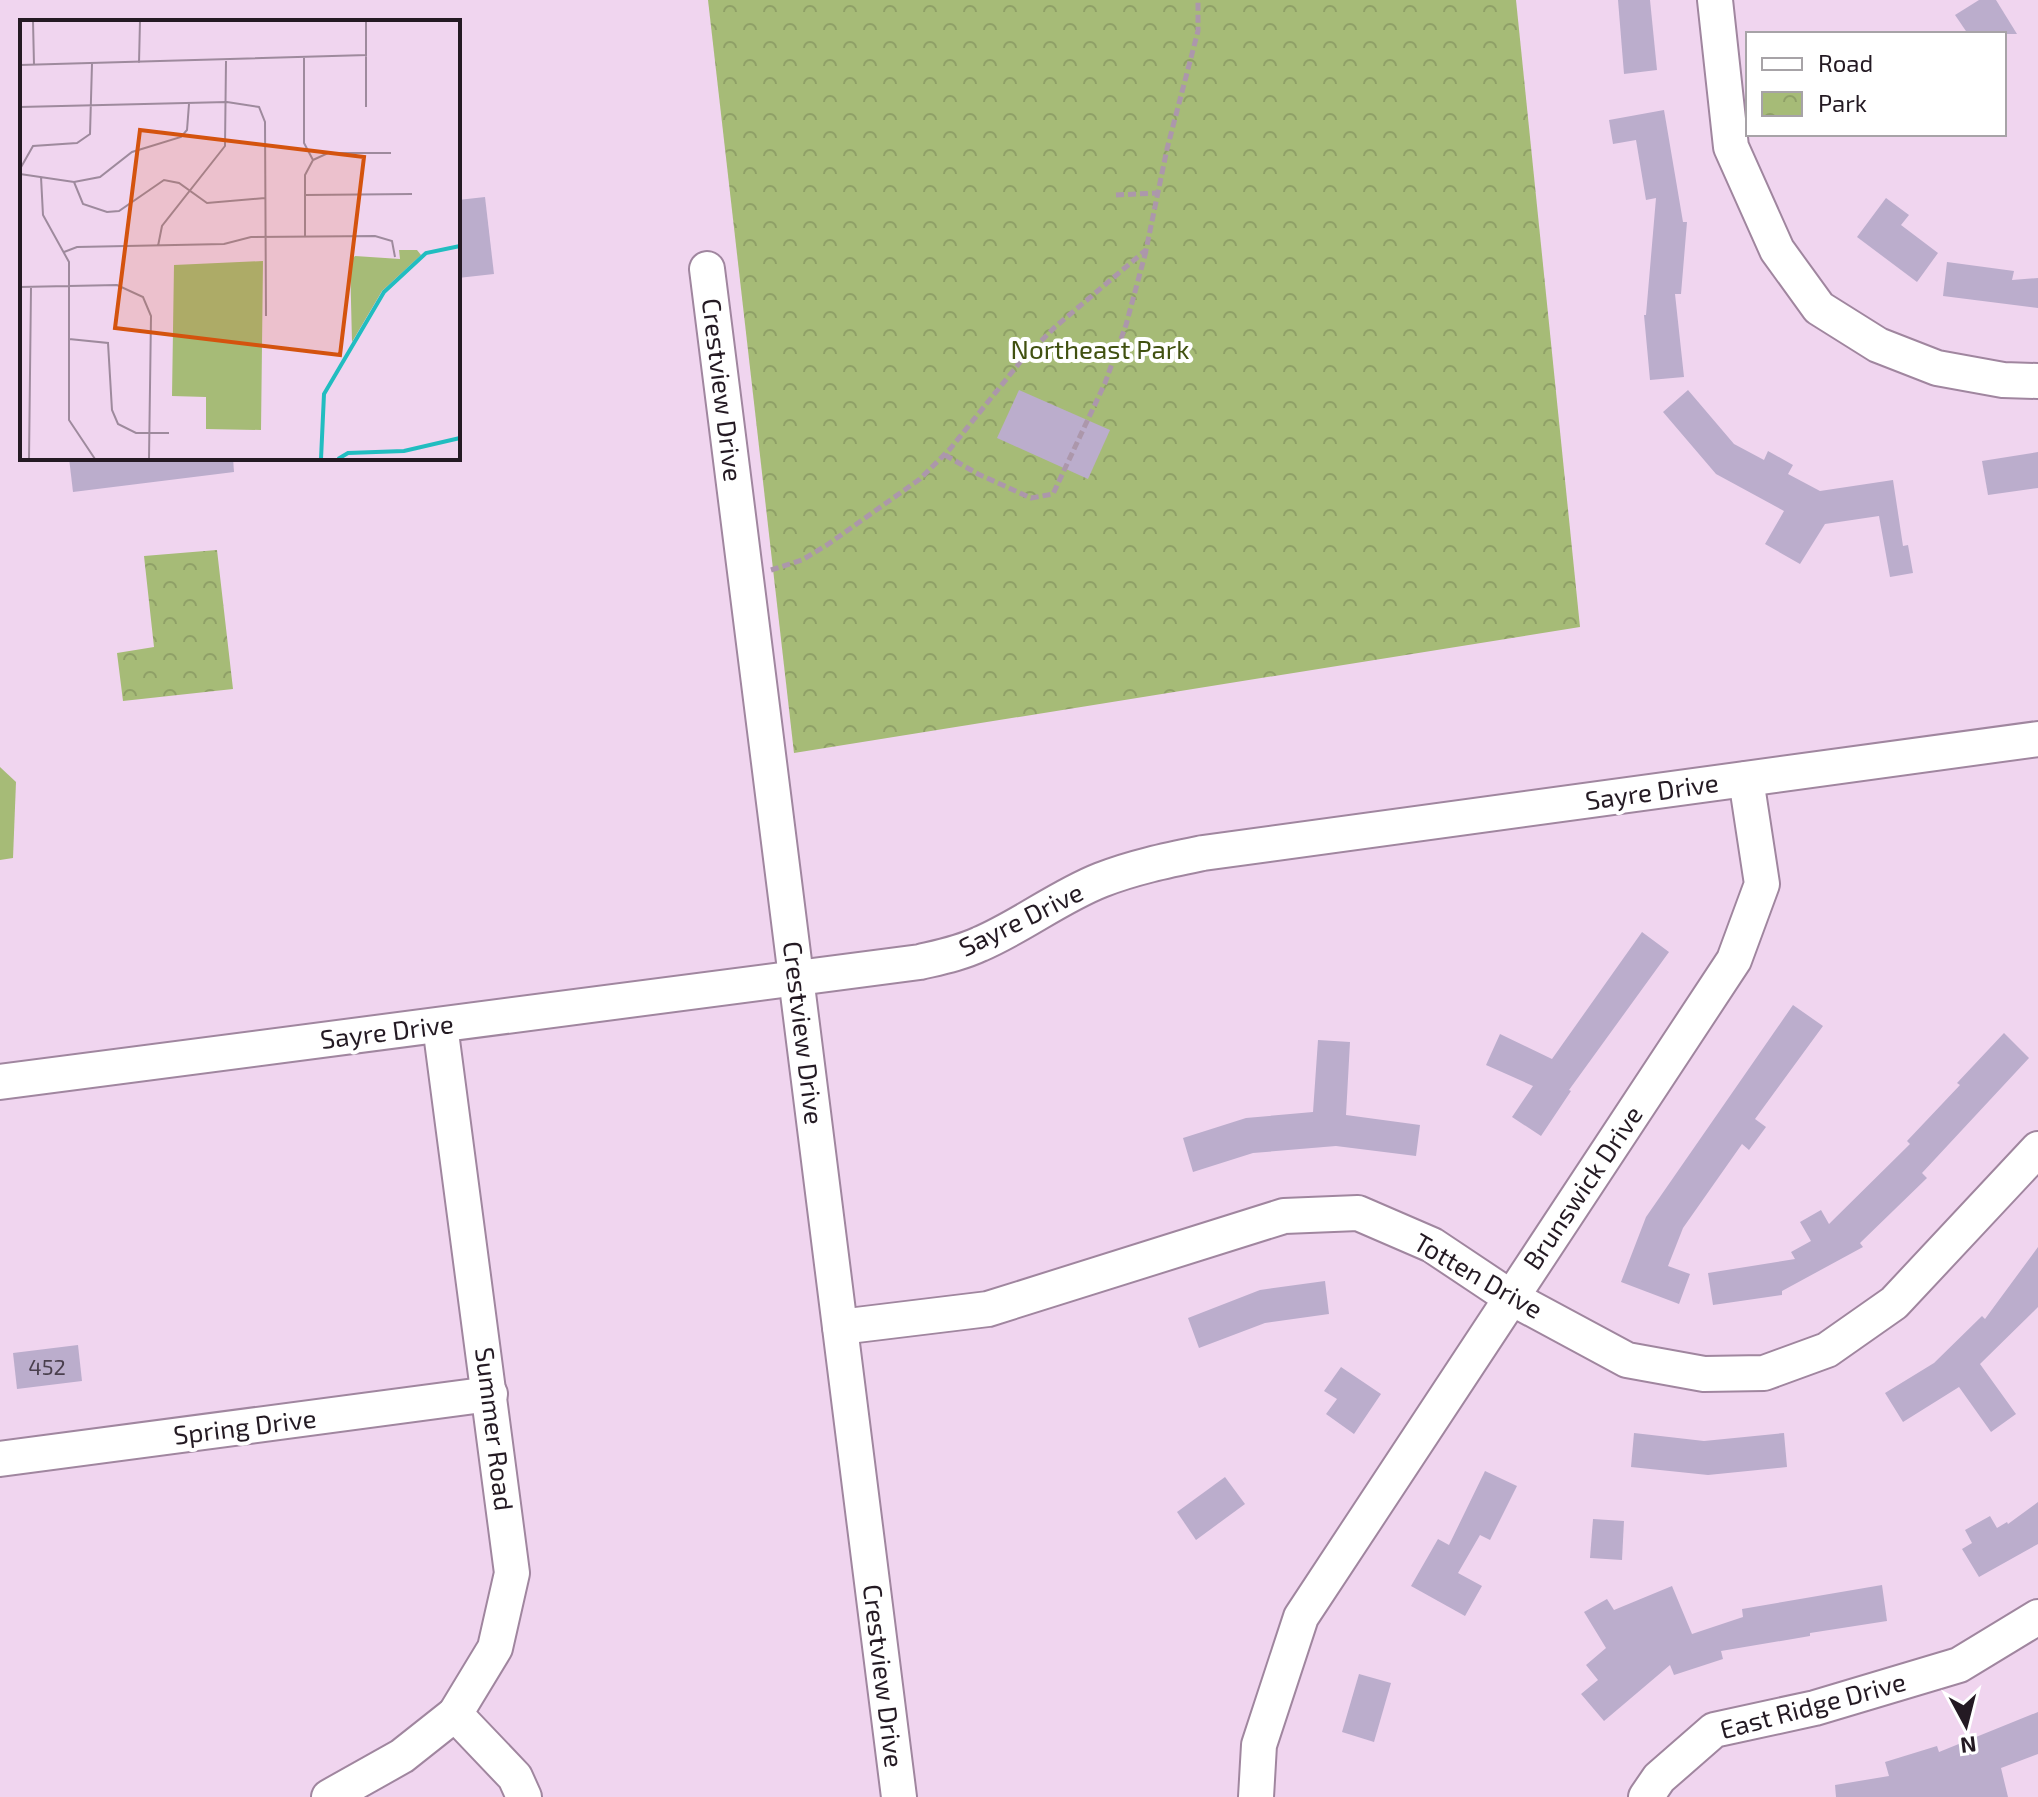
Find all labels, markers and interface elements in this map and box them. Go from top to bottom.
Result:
inset map [20,20,460,460]
legend [1746,32,2006,136]
text: Road [1818,48,1873,77]
text: Park [1818,88,1867,117]
street label: Crestview Drive [697,296,750,483]
park label: Northeast Park [1011,333,1189,364]
street label: Sayre Drive [1583,766,1720,815]
street label: Sayre Drive [953,875,1087,962]
street label: Crestview Drive [778,939,831,1126]
street label: Sayre Drive [318,1007,455,1054]
street label: Brunswick Drive [1516,1099,1648,1275]
street label: Totten Drive [1409,1225,1549,1324]
street label: Summer Road [470,1345,521,1512]
house number: 452 [28,1353,66,1379]
street label: Spring Drive [172,1401,318,1450]
street label: Crestview Drive [858,1582,911,1769]
street label: East Ridge Drive [1716,1665,1909,1744]
north arrow [1926,1685,2006,1765]
text: N [1959,1732,1978,1760]

